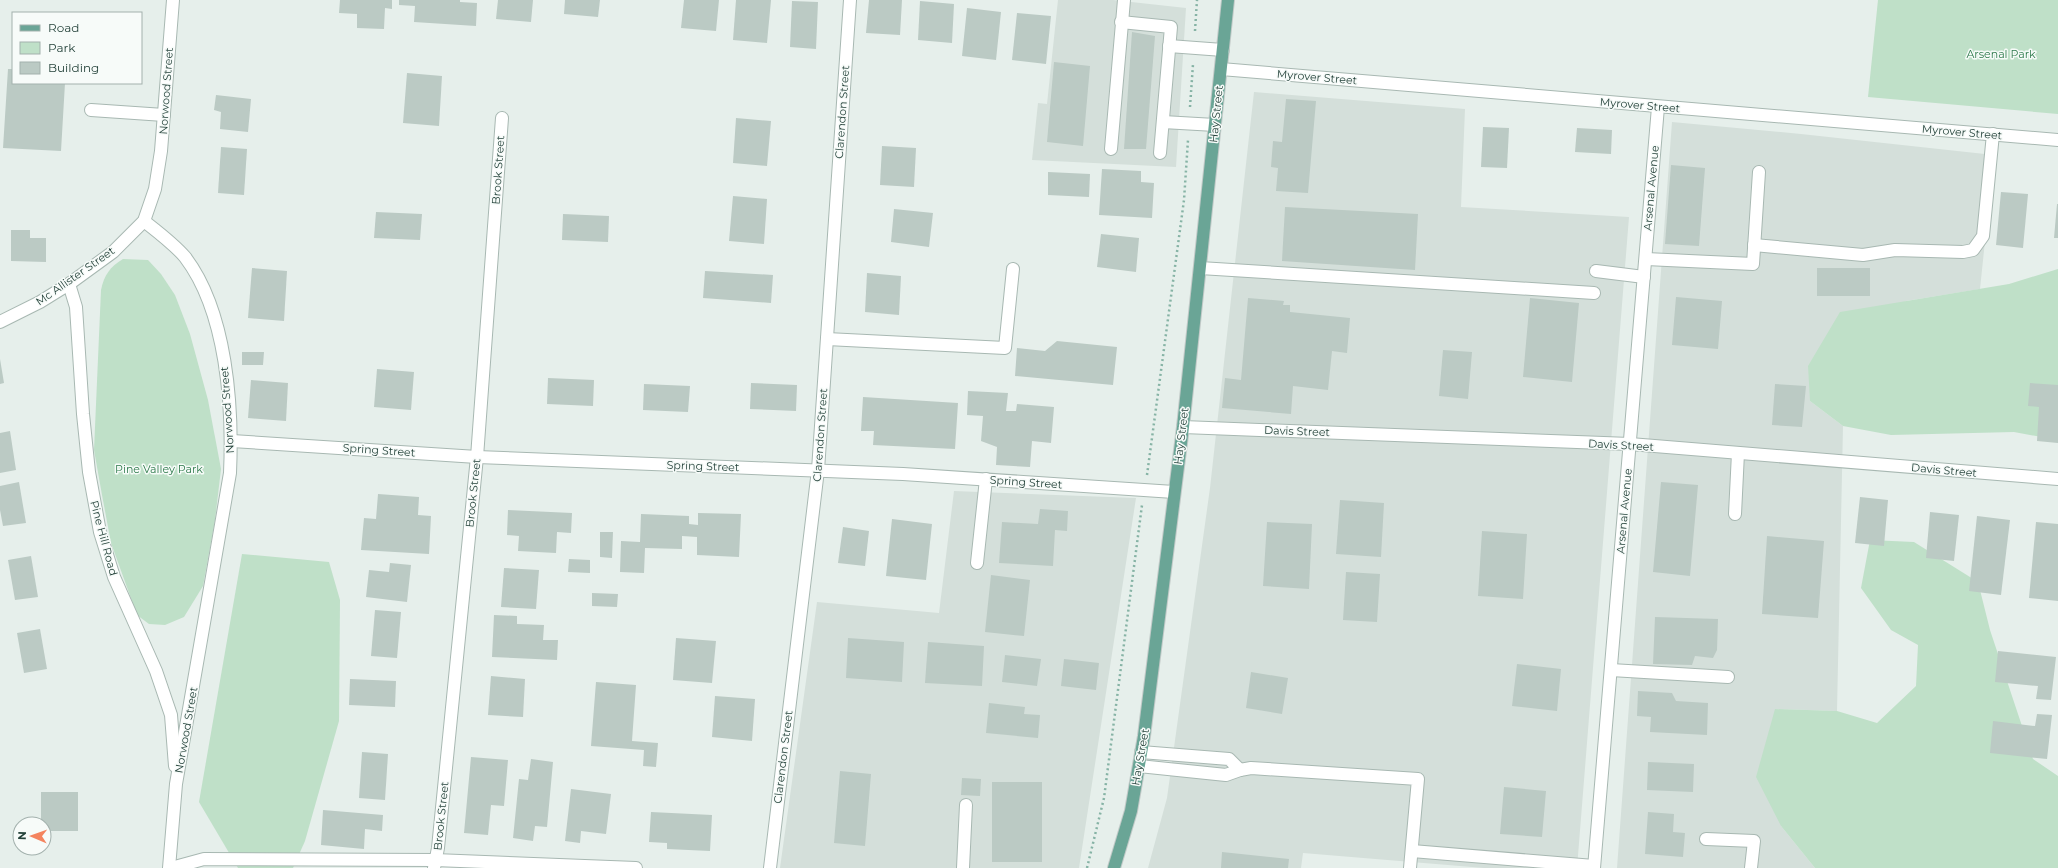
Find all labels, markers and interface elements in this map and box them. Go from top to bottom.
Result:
legend [12,12,142,84]
text: Road [48,20,79,35]
text: Park [48,40,76,55]
street label: Norwood Street [156,46,176,135]
park label: Arsenal Park [1966,47,2036,61]
text: Building [48,60,99,75]
street label: Clarendon Street [832,64,852,159]
street label: Myrover Street [1276,67,1358,88]
street label: Hay Street [1206,84,1226,143]
street label: Myrover Street [1599,95,1681,116]
street label: Myrover Street [1921,122,2003,143]
street label: Brook Street [489,135,507,205]
street label: Arsenal Avenue [1640,144,1662,231]
street label: Mc Allister Street [33,243,118,308]
street label: Norwood Street [217,365,237,454]
street label: Clarendon Street [810,387,830,482]
street label: Hay Street [1171,406,1192,465]
street label: Davis Street [1264,423,1331,439]
street label: Davis Street [1588,436,1655,454]
street label: Spring Street [342,440,416,460]
street label: Brook Street [462,457,484,528]
street label: Spring Street [666,458,740,474]
street label: Davis Street [1911,460,1978,480]
park label: Pine Valley Park [115,462,203,476]
street label: Arsenal Avenue [1613,467,1635,554]
street label: Spring Street [989,472,1063,492]
street label: Pine Hill Road [87,499,121,577]
street label: Norwood Street [172,685,201,774]
street label: Clarendon Street [770,709,796,804]
street label: Hay Street [1128,727,1152,786]
street label: Brook Street [430,780,452,851]
north arrow [12,816,52,856]
text: N [15,831,29,840]

